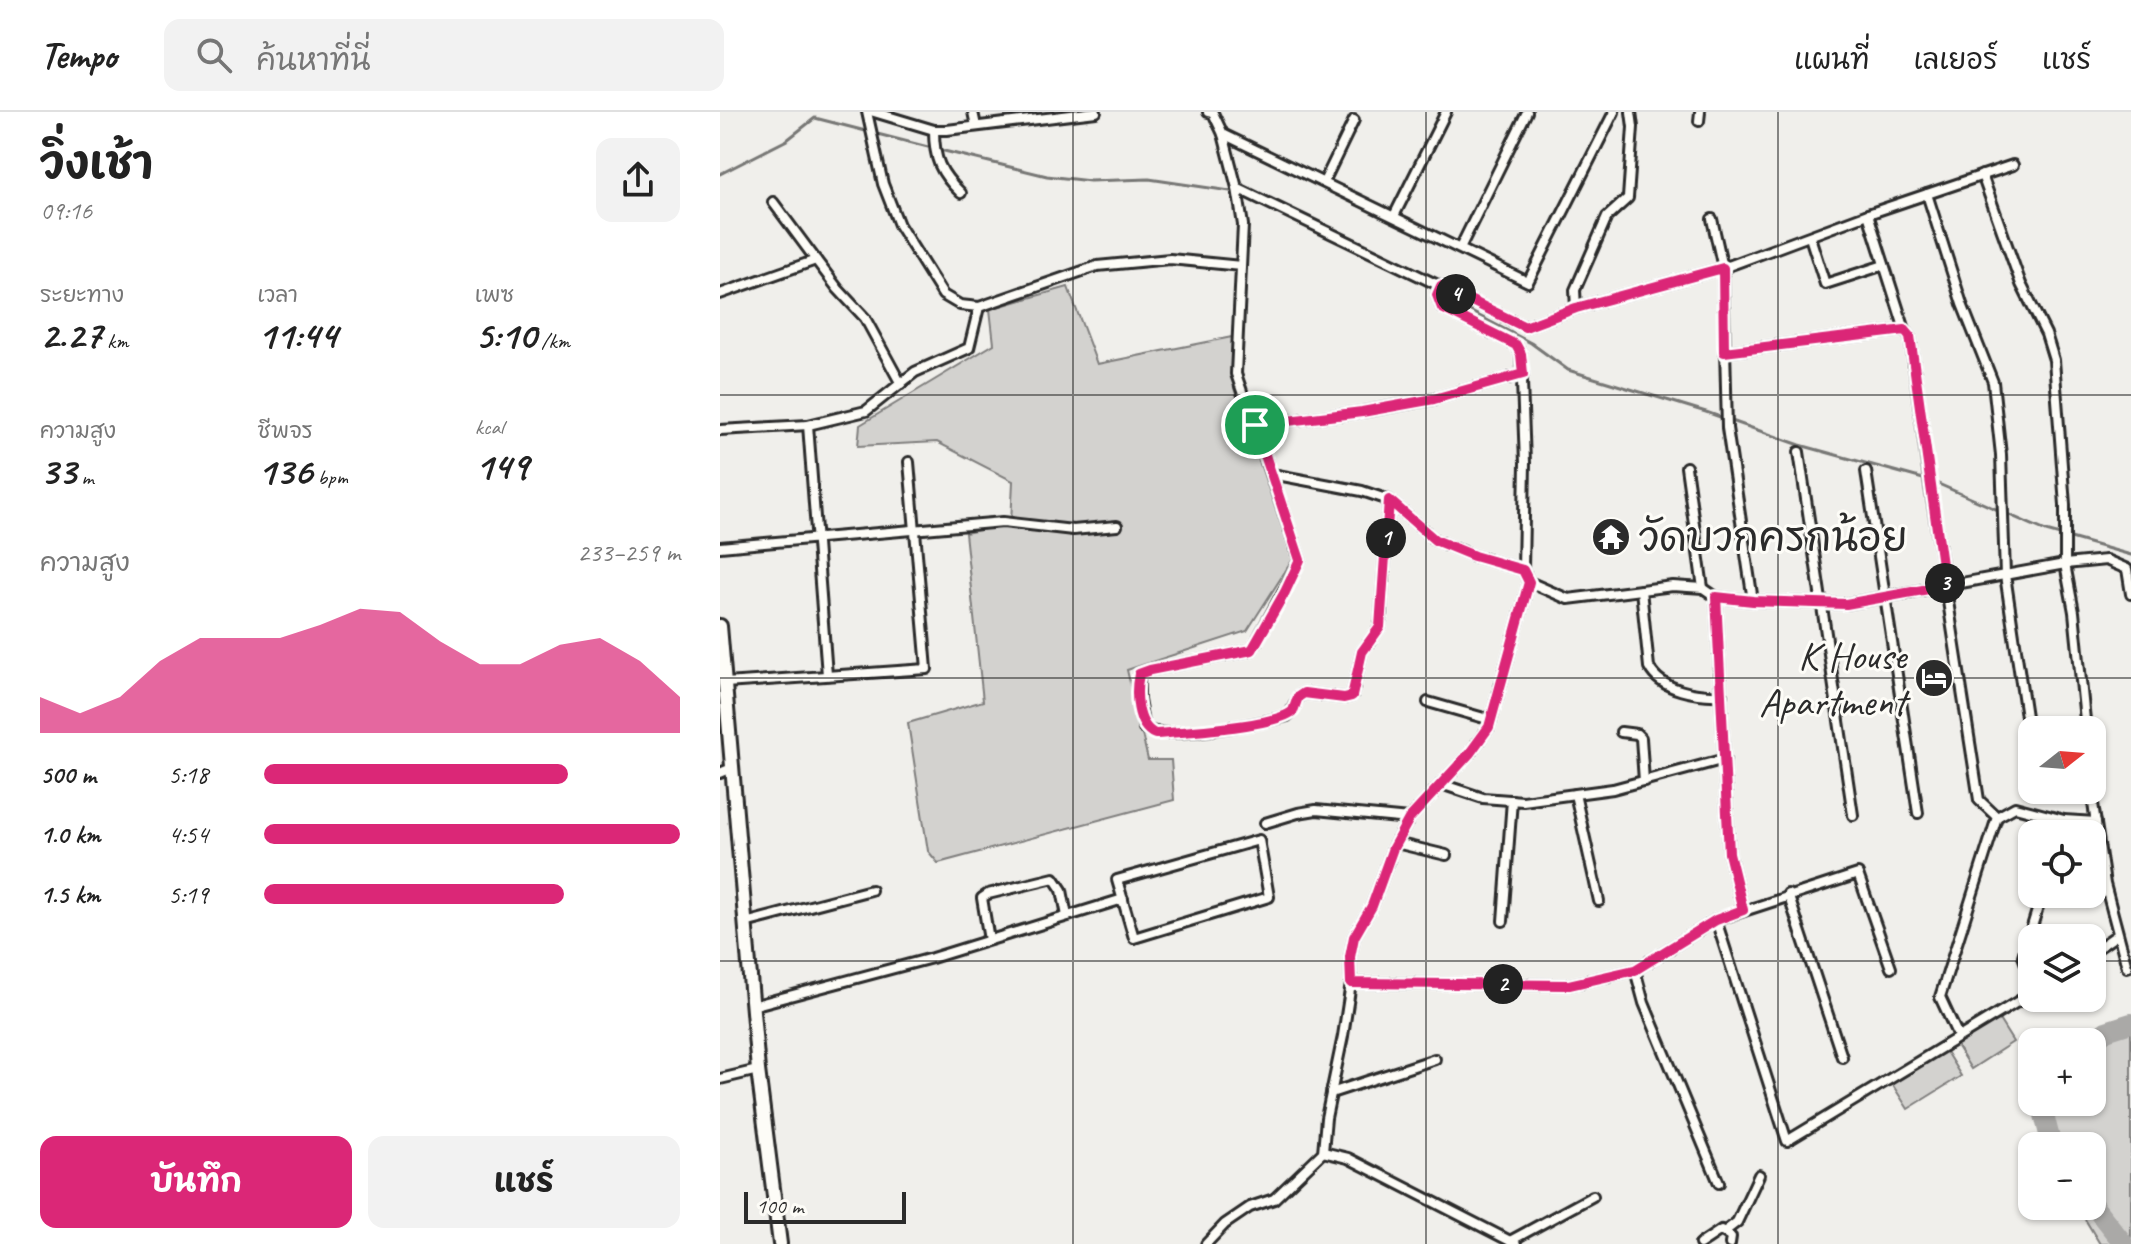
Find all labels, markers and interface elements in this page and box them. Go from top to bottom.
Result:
search box [164,19,724,91]
text: Tempo [40,32,116,79]
icon: search [192,33,236,77]
text: ค้นหาที่นี่ [256,41,370,79]
text: แผนที่ [1794,42,1869,77]
text: เลเยอร์ [1913,42,1998,77]
text: แชร์ [2042,42,2091,77]
text: วิ่งเช้า [40,136,153,191]
button: share [596,138,680,222]
text: 09:16 [40,194,92,227]
pin: 4 [1436,274,1476,314]
text: 4 [1451,280,1461,308]
text: ระยะทาง [40,281,124,309]
text: เวลา [257,281,298,309]
text: เพซ [475,281,514,309]
text: 2.27 [40,310,102,360]
text: 11:44 [257,310,337,360]
text: 5:10 [475,310,536,360]
text: km [102,327,129,355]
text: /km [536,327,570,355]
pin [1221,391,1289,459]
icon: arrive [1233,403,1277,447]
text: kcal [475,413,504,441]
text: ความสูง [40,417,116,445]
text: ชีพจร [257,417,313,445]
text: 149 [475,441,528,491]
text: 33 [40,446,76,496]
text: 136 [257,446,312,496]
text: m [76,463,94,491]
text: bpm [312,463,348,491]
place label: วัดบวกครกน้อย [1639,512,1908,563]
temple icon: วัดบวกครกน้อย [1590,516,1632,558]
pin: 1 [1366,518,1406,558]
text: 1 [1381,524,1391,552]
text: 233–259 m [577,536,680,569]
text: ความสูง [40,546,130,579]
pin: 3 [1925,563,1965,603]
text: 3 [1940,569,1950,597]
place label: K House Apartment [1759,631,1912,727]
hotel icon: K House Apartment [1913,657,1955,699]
north arrow [2018,716,2106,804]
map controls [2018,716,2106,1220]
text: 500 m [40,758,96,791]
text: 5:18 [168,758,208,791]
text: 1.0 km [40,818,100,851]
text: 4:54 [168,818,208,851]
button: locate [2018,820,2106,908]
text: 1.5 km [40,878,100,911]
text: 5:19 [168,878,208,911]
button: layers [2018,924,2106,1012]
pin: 2 [1483,964,1523,1004]
text: 2 [1498,970,1508,998]
button: + [2018,1028,2106,1116]
button: − [2018,1132,2106,1220]
button: บันทึก [40,1136,352,1228]
button: แชร์ [368,1136,680,1228]
scale bar [744,1188,906,1224]
text: 100 m [756,1192,803,1220]

